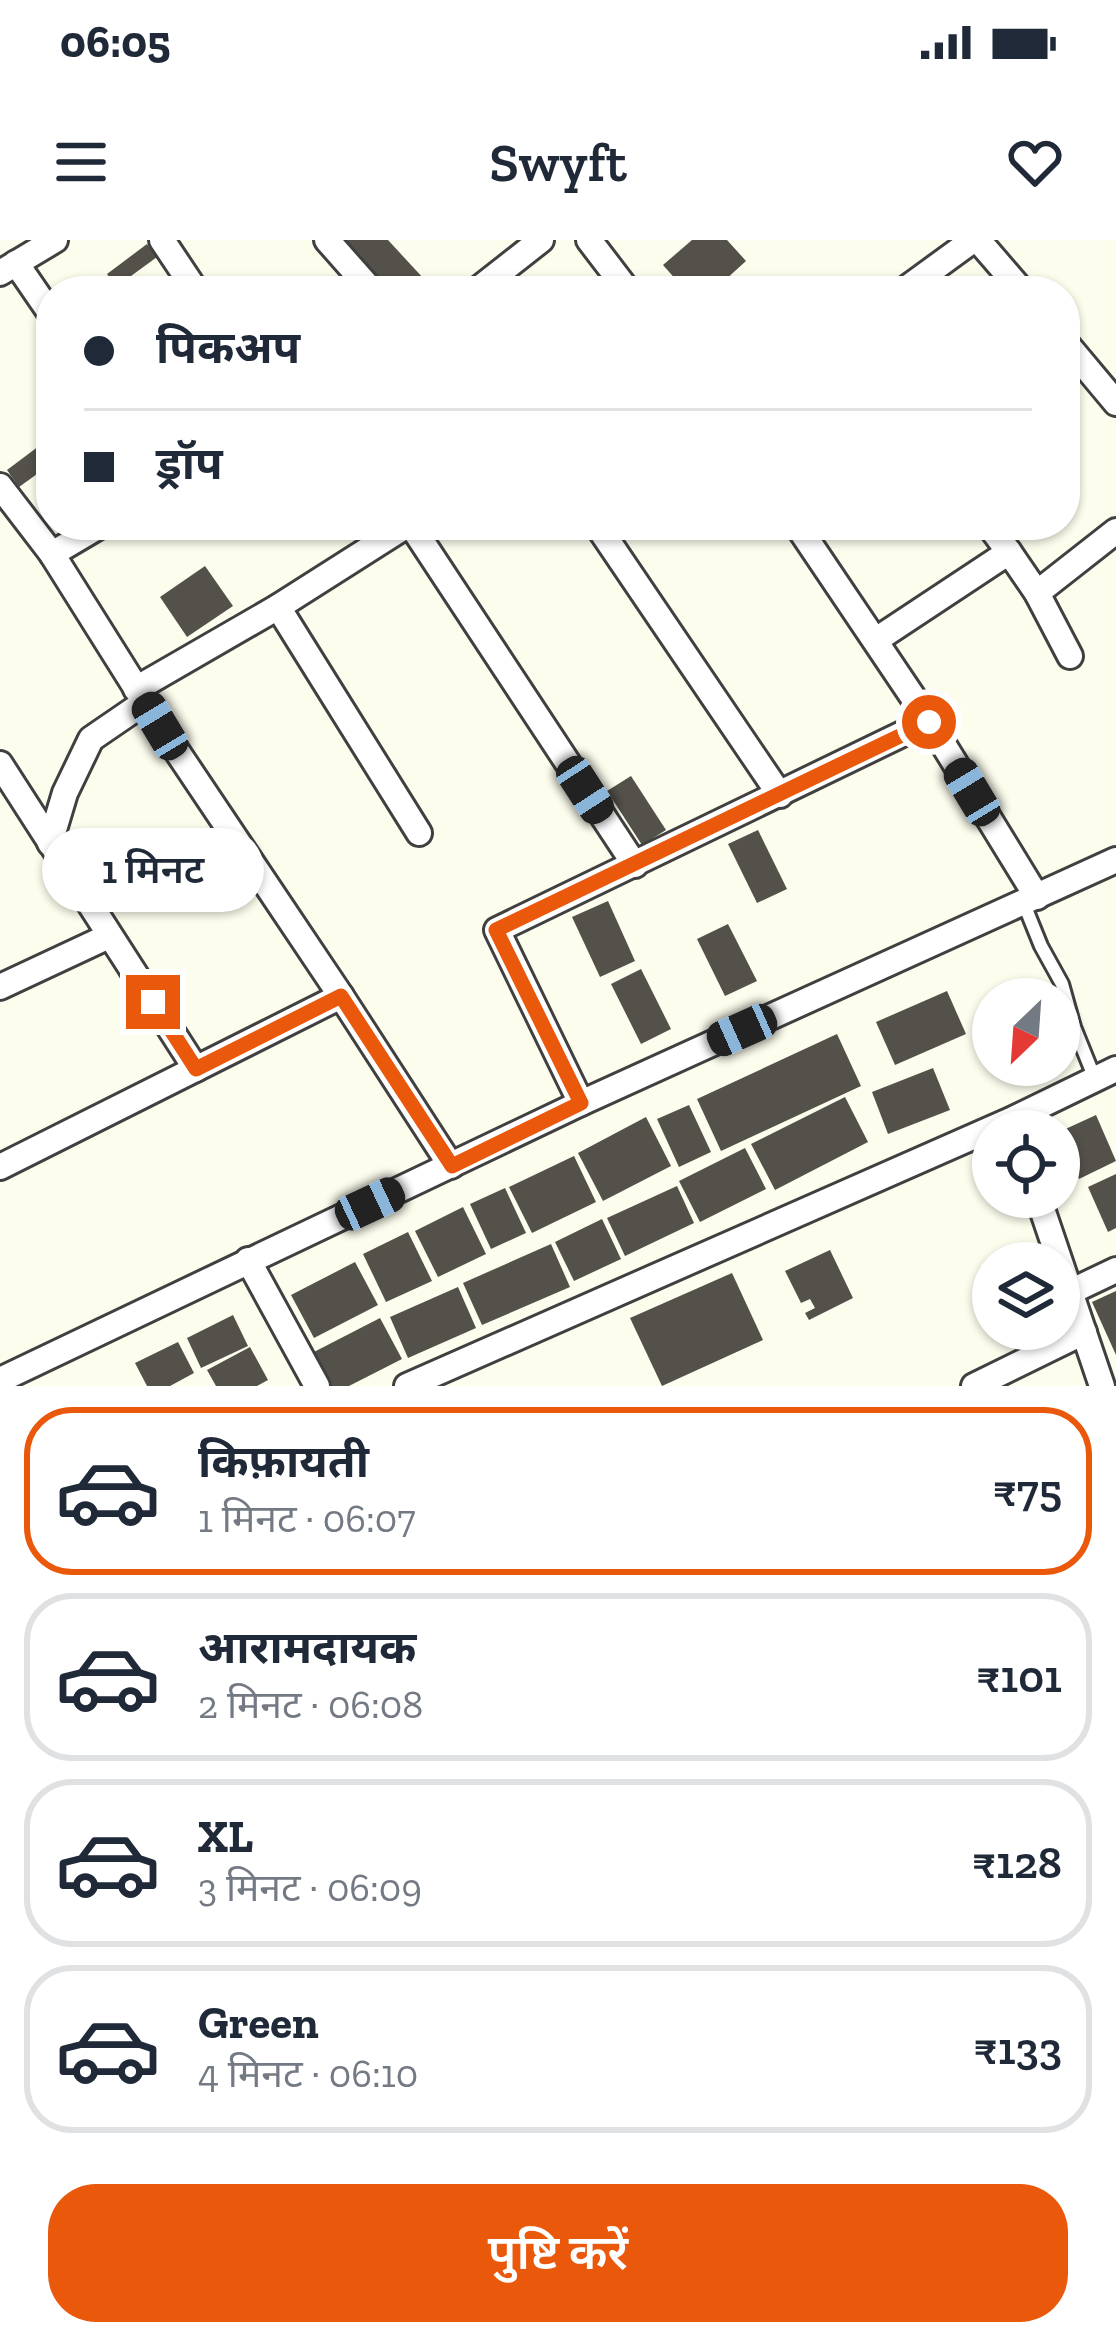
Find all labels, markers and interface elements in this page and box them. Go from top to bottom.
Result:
text: 06:05 [60,15,171,69]
icon: menu [48,129,114,195]
icon: heart [1002,129,1068,195]
text: Swyft [489,130,627,195]
text: पिकअप [156,321,300,375]
text: ड्रॉप [156,437,223,491]
car [126,686,194,766]
route start [902,695,956,749]
car [550,750,620,830]
car [938,752,1006,832]
callout: 1 मिनट [42,828,264,912]
text: 1 मिनट [102,846,204,893]
route end [126,975,180,1029]
north arrow [972,978,1080,1086]
map controls [972,978,1080,1350]
car [702,999,782,1061]
button: locate [972,1110,1080,1218]
car [330,1172,410,1236]
button: layers [972,1242,1080,1350]
text: किफ़ायती [198,1435,369,1489]
icon: car [54,1437,162,1545]
text: ₹75 [993,1464,1062,1518]
text: 1 मिनट · 06:07 [198,1495,416,1542]
text: आरामदायक [198,1621,416,1675]
icon: car [54,1623,162,1731]
text: ₹101 [976,1650,1062,1704]
text: 2 मिनट · 06:08 [198,1681,423,1728]
icon: car [54,1809,162,1917]
text: XL [198,1810,253,1864]
text: ₹128 [972,1836,1062,1890]
text: 3 मिनट · 06:09 [198,1864,422,1911]
icon: car [54,1995,162,2103]
text: Green [198,1996,319,2050]
text: ₹133 [974,2022,1062,2076]
text: 4 मिनट · 06:10 [198,2050,418,2097]
button: पुष्टि करें [48,2184,1068,2322]

